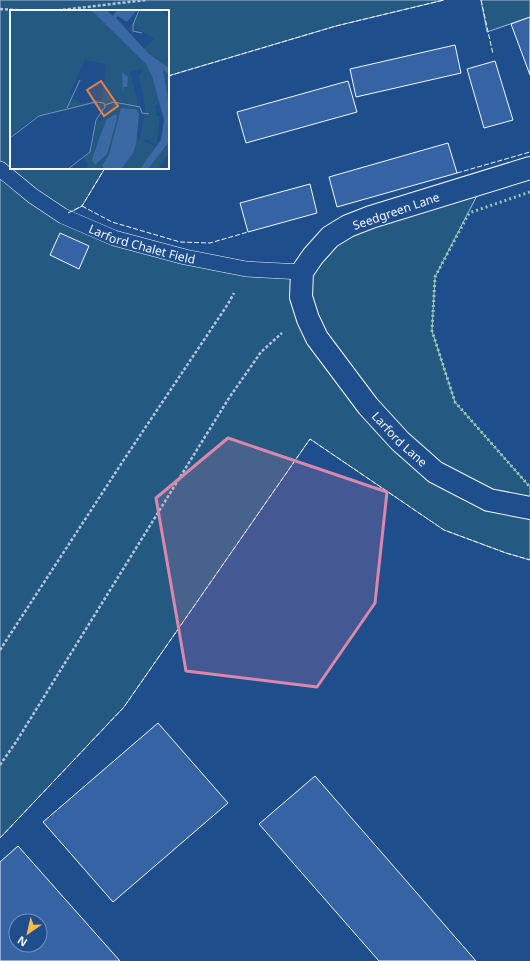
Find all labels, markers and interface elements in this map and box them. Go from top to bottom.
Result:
inset map [10,10,169,169]
street label: Seedgreen Lane [350,188,442,234]
street label: Larford Chalet Field [86,220,197,267]
street label: Larford Lane [368,408,431,470]
north arrow [8,913,48,953]
text: N [14,933,30,950]

